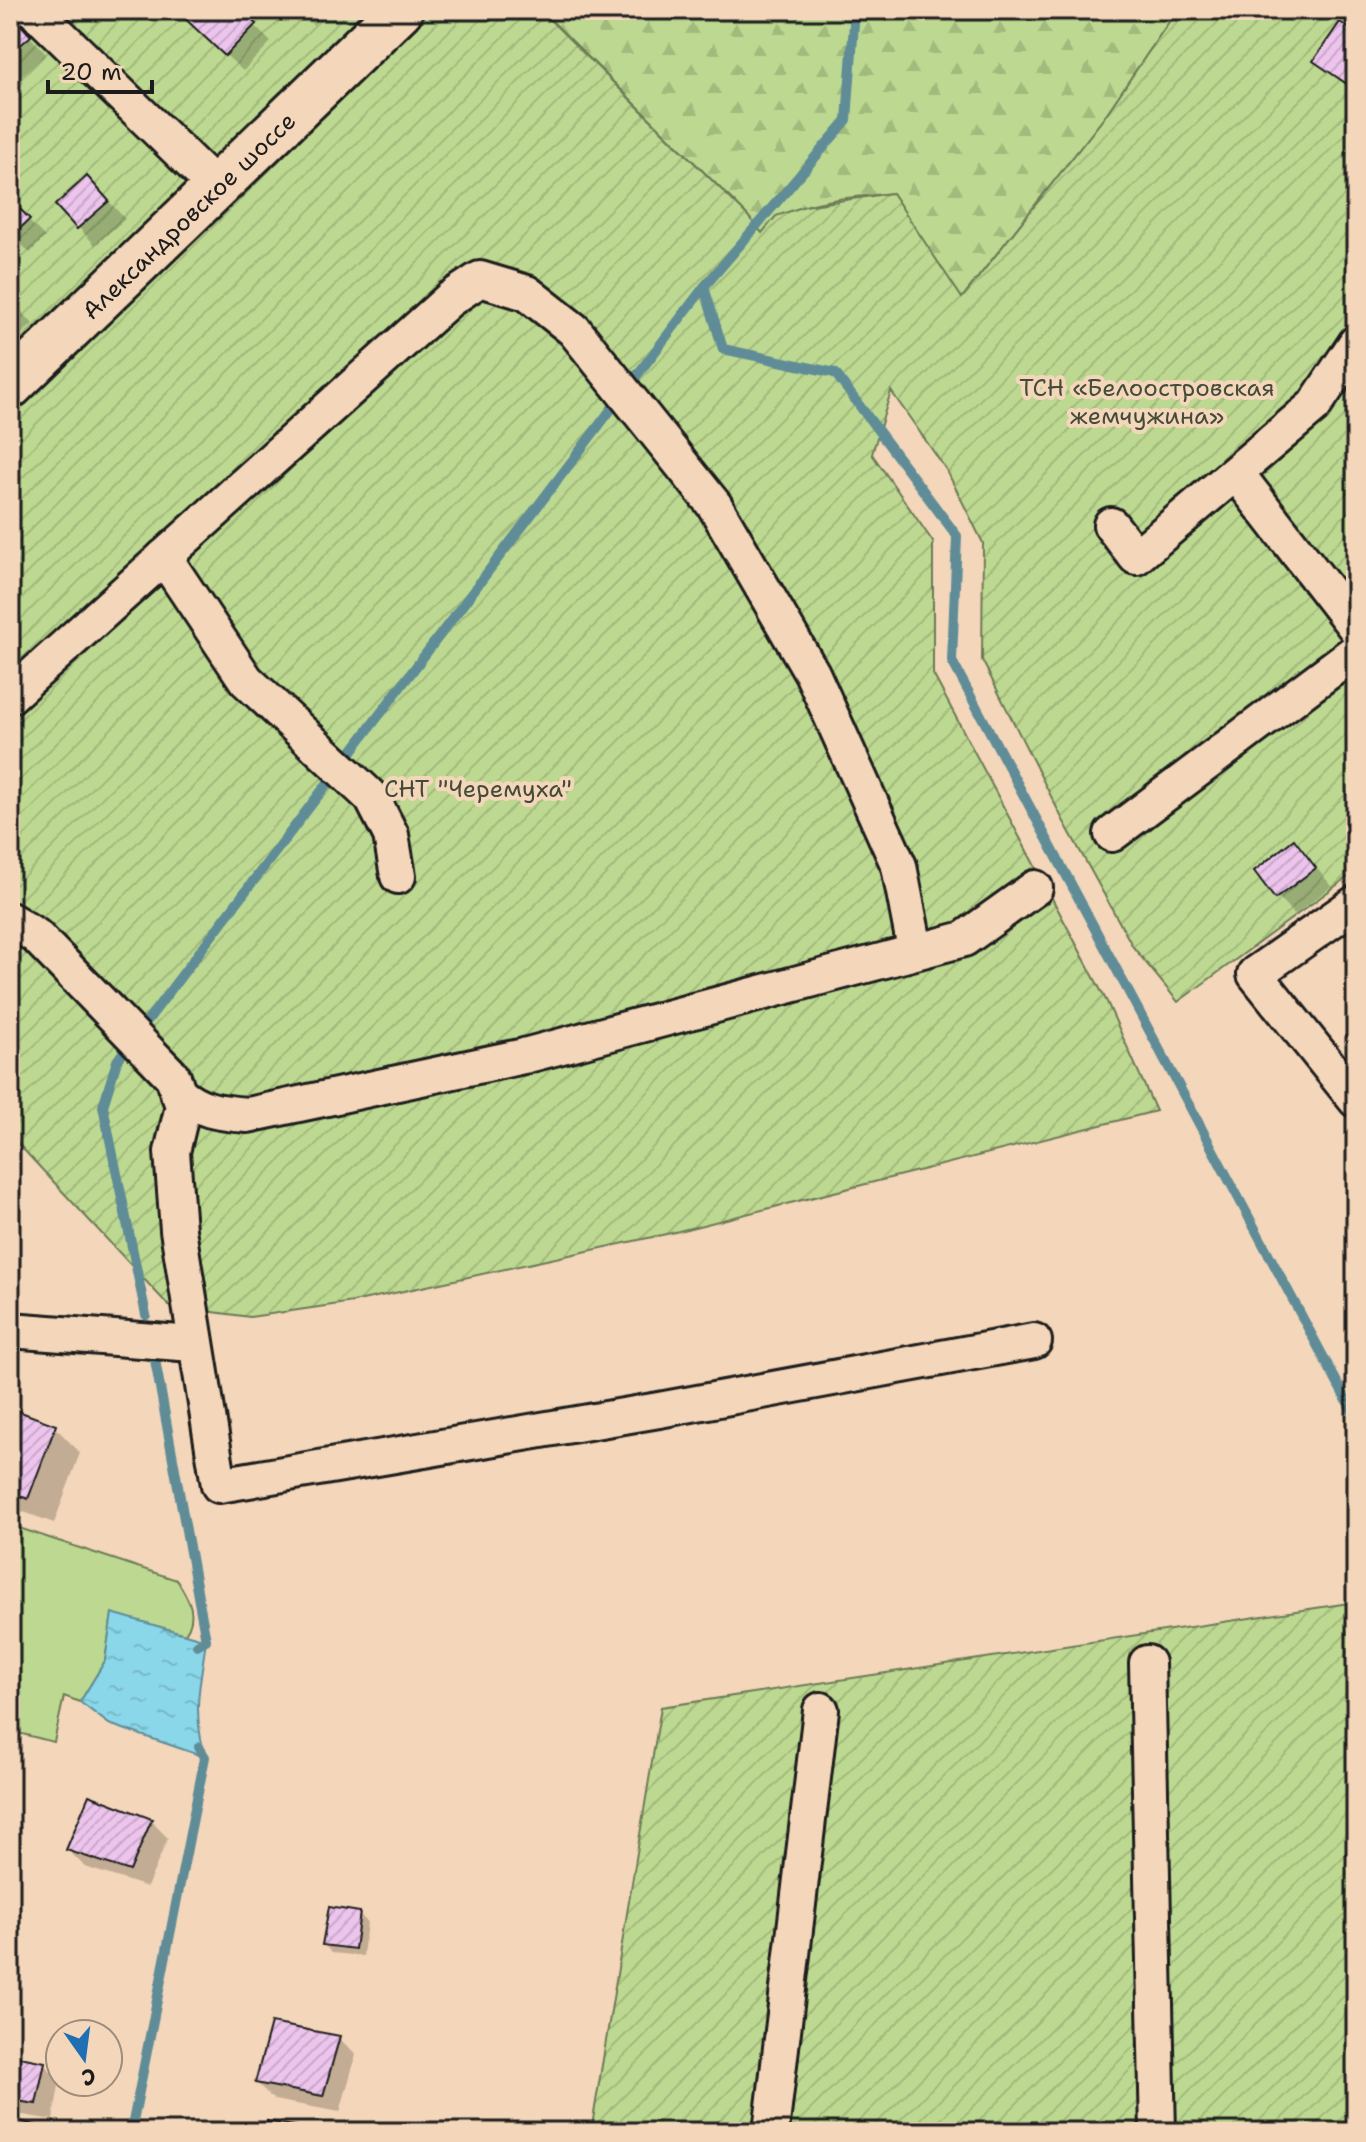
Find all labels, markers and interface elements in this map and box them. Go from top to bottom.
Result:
scale bar [48,44,152,94]
text: 20 m [60,56,122,88]
street label: Александровское шоссе [75,105,303,327]
park label: ТСН «Белоостровская жемчужина» [1019,372,1275,432]
park label: СНТ "Черемуха" [384,773,572,805]
north arrow [44,2018,124,2098]
text: С [79,2061,99,2093]

